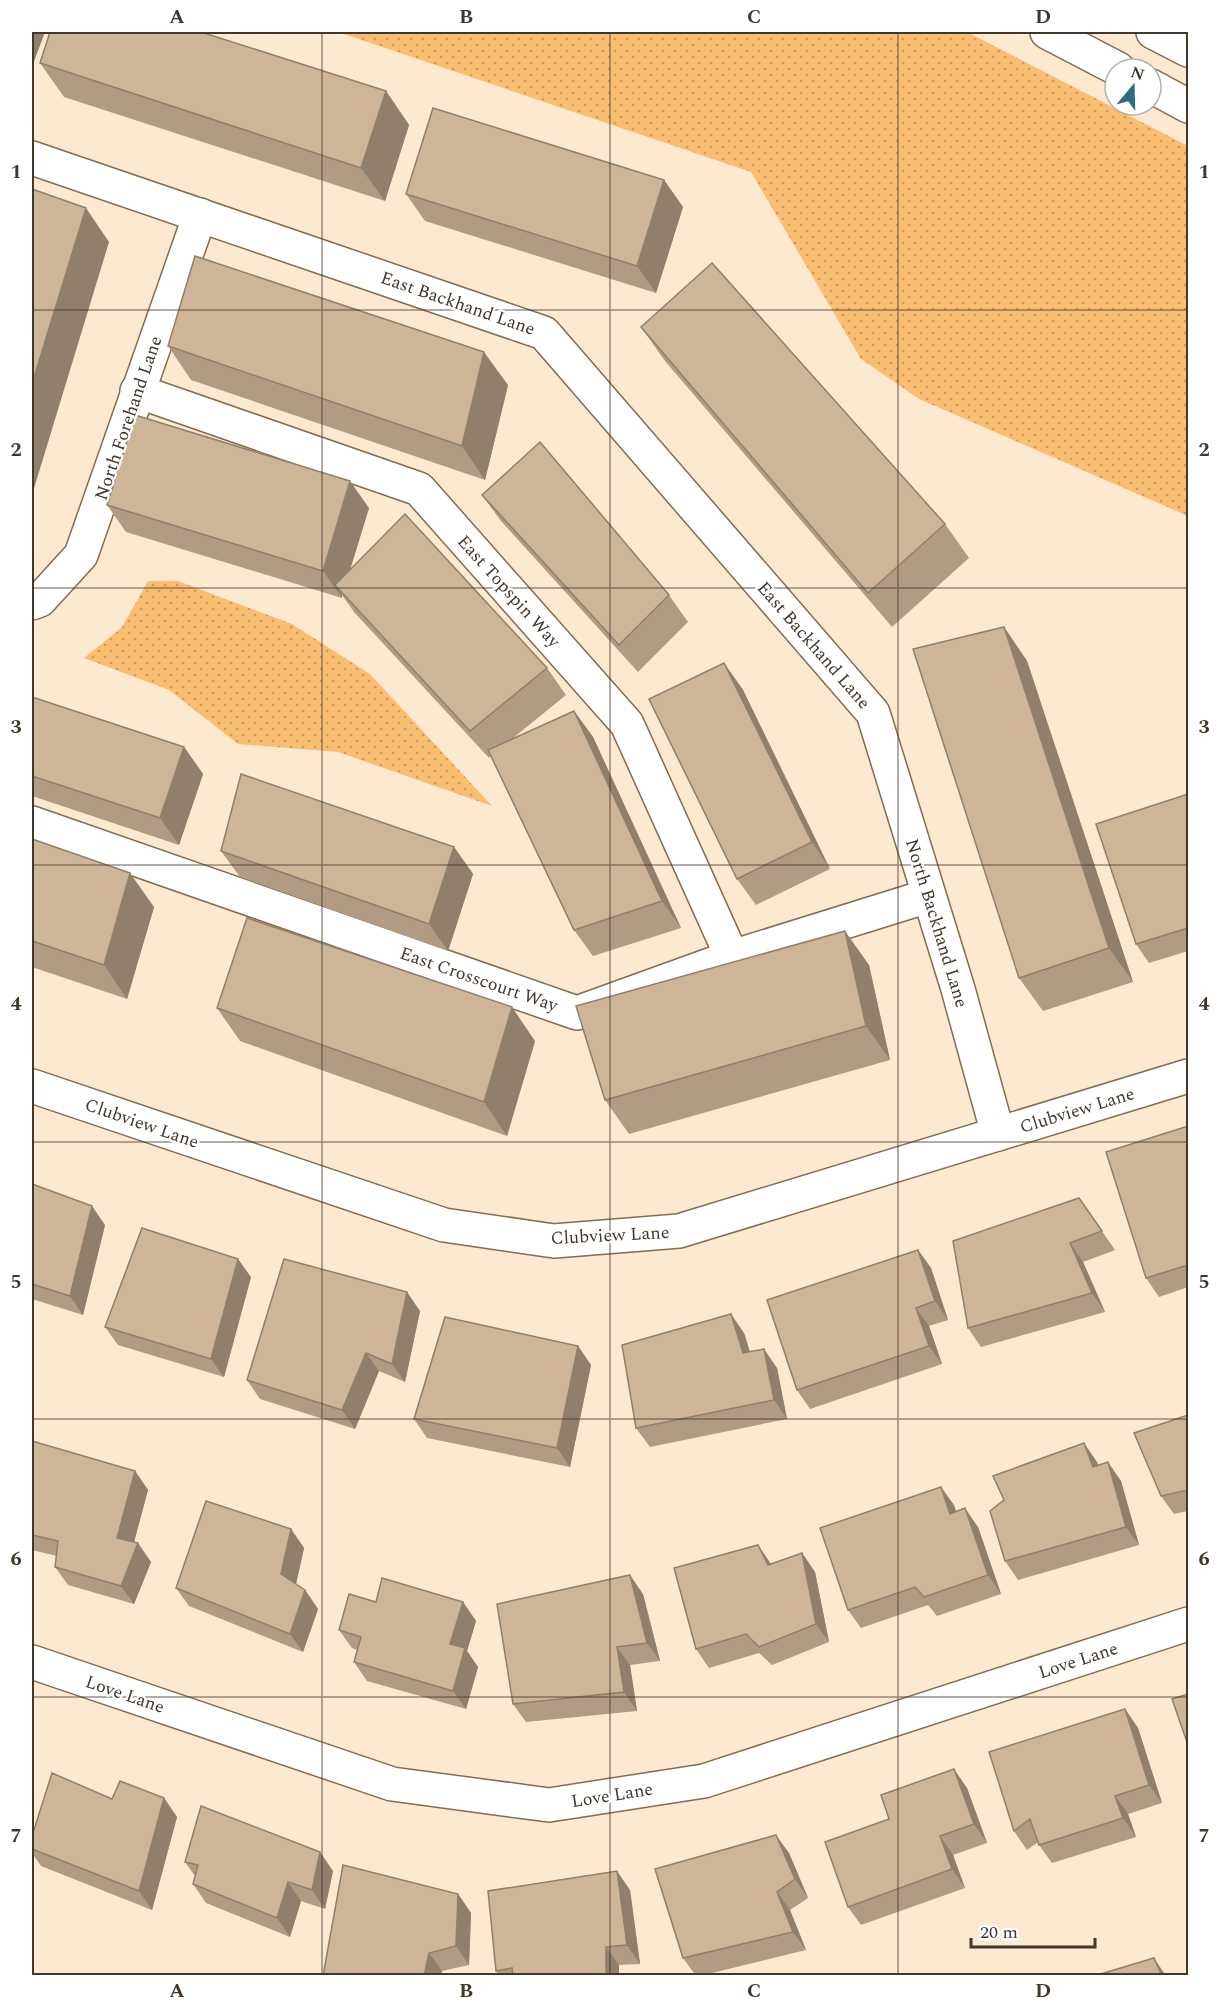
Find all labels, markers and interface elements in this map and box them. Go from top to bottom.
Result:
text: A [169,2,185,32]
text: B [459,2,473,32]
text: C [747,2,761,32]
text: D [1035,2,1051,32]
north arrow [1103,57,1163,117]
text: N [1127,60,1148,87]
text: 1 [10,157,22,187]
text: 1 [1198,157,1210,187]
street label: East Backhand Lane [377,264,539,343]
street label: North Forehand Lane [88,332,169,504]
text: 2 [10,435,22,465]
text: 2 [1198,435,1210,465]
street label: East Topspin Way [451,529,568,655]
street label: East Backhand Lane [750,575,877,715]
text: 3 [10,712,22,742]
text: 3 [1198,712,1210,742]
street label: North Backhand Lane [898,835,975,1011]
street label: East Crosscourt Way [396,940,563,1020]
text: 4 [10,989,22,1019]
text: 4 [1198,989,1210,1019]
street label: Clubview Lane [1016,1080,1138,1141]
street label: Clubview Lane [81,1091,202,1156]
street label: Clubview Lane [550,1219,670,1252]
text: 5 [10,1267,22,1297]
text: 5 [1198,1267,1210,1297]
text: 6 [10,1544,22,1574]
text: 6 [1198,1544,1210,1574]
street label: Love Lane [1035,1635,1121,1686]
street label: Love Lane [82,1668,168,1721]
street label: Love Lane [569,1776,655,1815]
text: 7 [10,1821,22,1851]
text: 7 [1198,1821,1210,1851]
scale bar [971,1911,1096,1949]
text: 20 m [980,1919,1018,1946]
text: A [169,1976,185,2006]
text: B [459,1976,473,2006]
text: C [747,1976,761,2006]
text: D [1035,1976,1051,2006]

